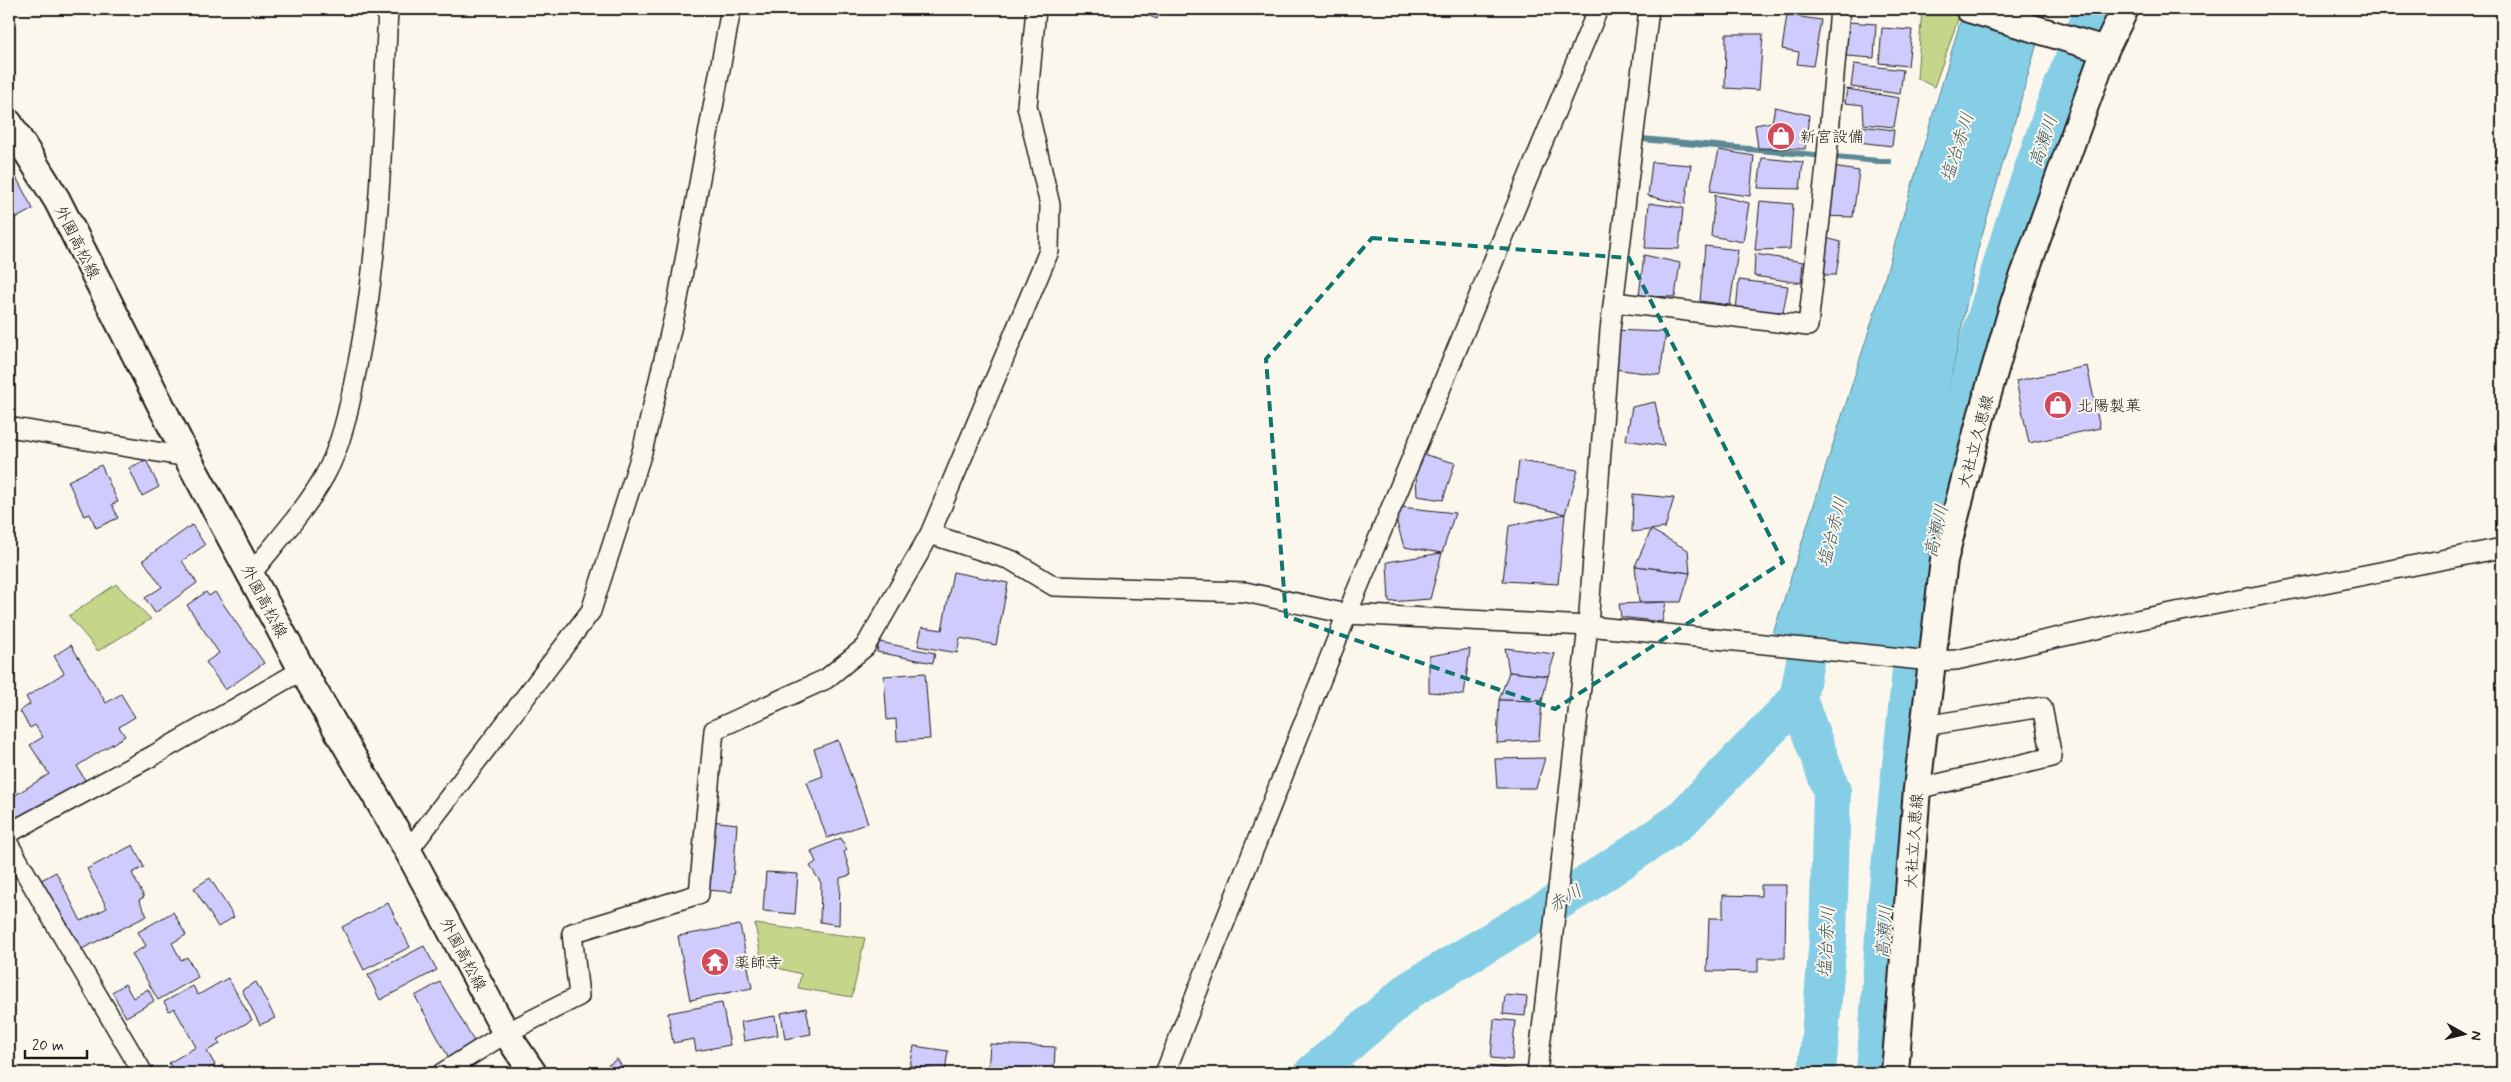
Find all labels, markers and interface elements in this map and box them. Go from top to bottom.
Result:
water label: 塩冶赤川 [1935,109,1980,185]
water label: 高瀬川 [2024,112,2064,171]
shop icon: 新宮設備 [1766,121,1796,151]
place label: 新宮設備 [1800,127,1864,148]
street label: 外園高松線 [49,202,104,283]
shop icon: 北陽製菓 [2043,390,2073,420]
street label: 大社立久恵線 [1954,392,1999,490]
place label: 北陽製菓 [2077,396,2141,417]
water label: 塩冶赤川 [1812,494,1854,570]
water label: 高瀬川 [1919,502,1955,560]
street label: 外園高松線 [236,561,292,642]
street label: 大社立久恵線 [1901,792,1928,890]
water label: 赤川 [1544,879,1587,918]
water label: 高瀬川 [1871,904,1899,960]
water label: 塩冶赤川 [1813,905,1841,979]
street label: 外園高松線 [435,914,491,995]
temple icon: 薬師寺 [700,947,730,977]
place label: 薬師寺 [734,953,782,974]
north arrow [2438,1010,2488,1060]
scale bar [25,1027,88,1059]
text: N [2466,1030,2485,1042]
text: 20 m [32,1036,64,1056]

